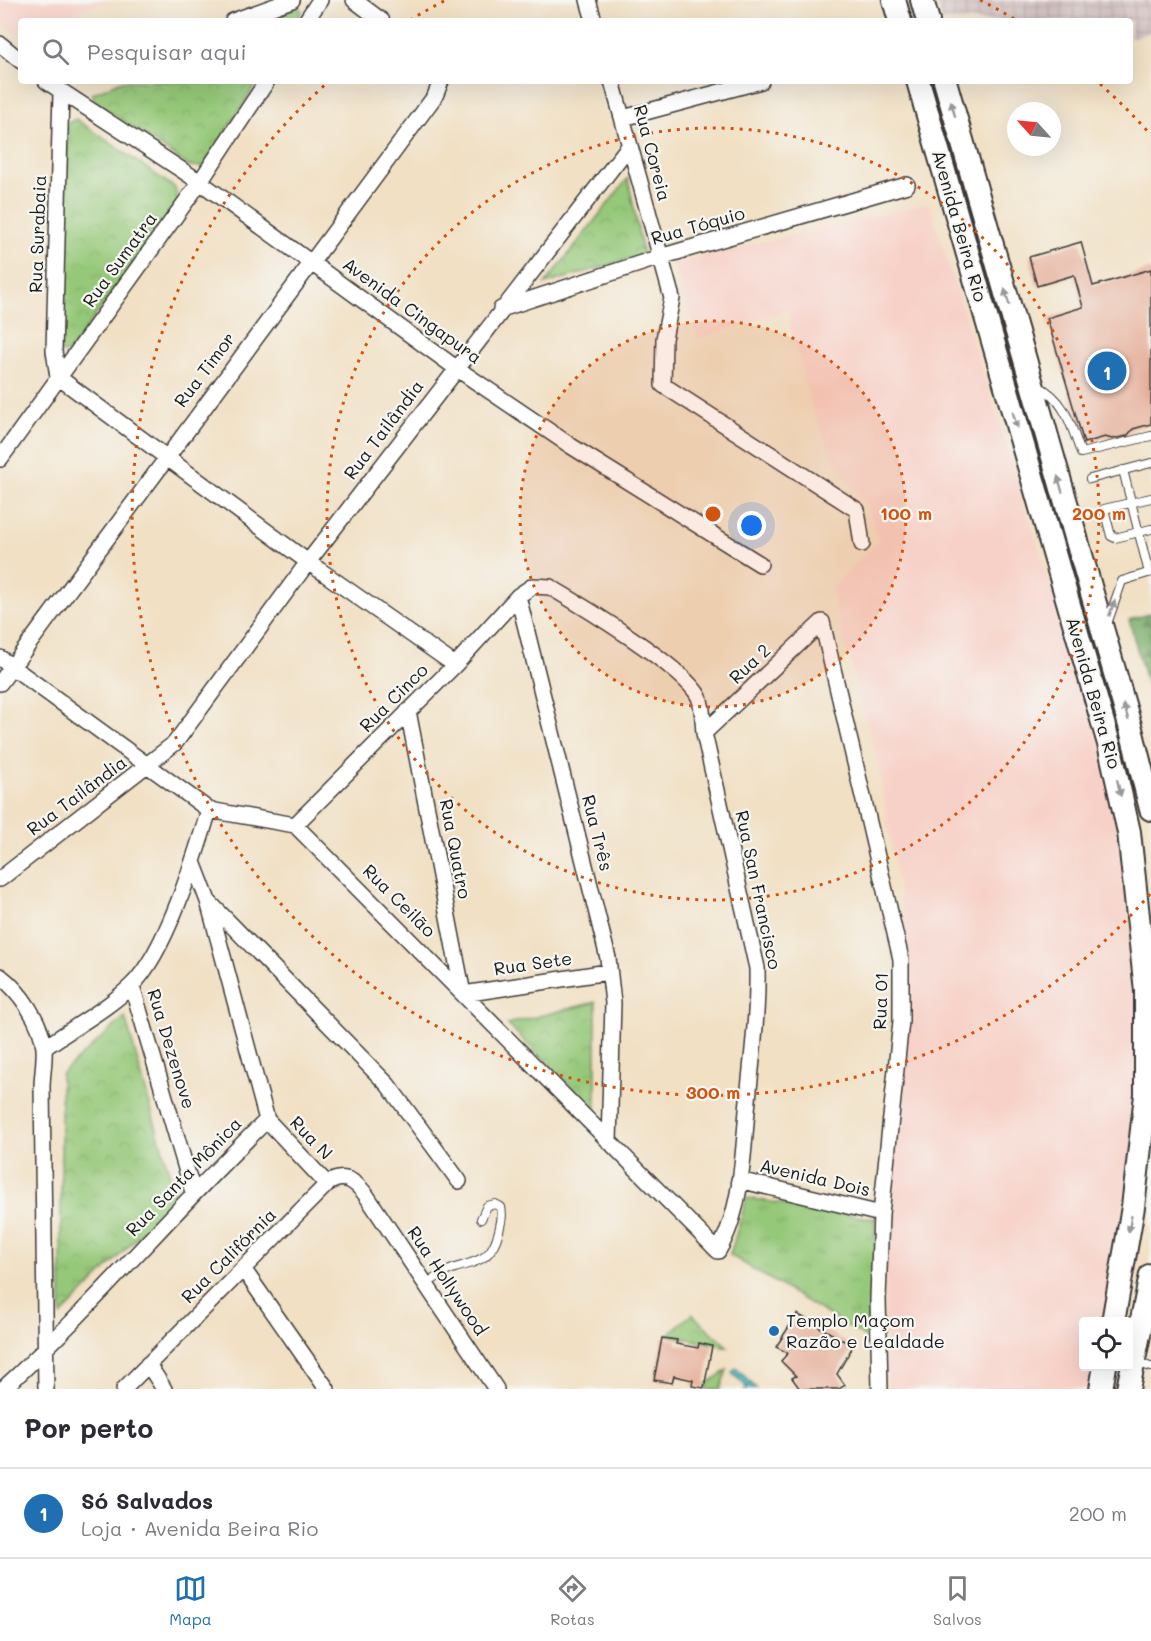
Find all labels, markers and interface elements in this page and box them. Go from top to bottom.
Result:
search box [18,18,1133,84]
icon: search [39,35,72,68]
text: Pesquisar aqui [87,37,247,66]
one-way arrow [948,100,957,118]
street label: Rua Coreia [629,102,677,204]
north arrow [1007,102,1061,156]
street label: Avenida Beira Rio [927,147,993,305]
street label: Rua Surabaia [23,175,51,293]
street label: Rua Tóquio [648,200,748,250]
street label: Rua Sumatra [77,207,162,312]
street label: Avenida Cingapura [338,252,487,369]
one-way arrow [1002,287,1011,305]
street label: Rua Timor [168,327,240,412]
pin: 1 [1088,348,1126,394]
street label: Rua Tailândia [338,375,429,484]
one-way arrow [1011,411,1020,429]
one-way arrow [1055,475,1064,493]
text: 100 m [880,501,932,525]
text: 200 m [1072,501,1126,525]
centre of rings [703,504,723,524]
your location [737,511,766,540]
one-way arrow [1108,598,1118,616]
street label: Avenida Beira Rio [1061,614,1127,772]
street label: Rua 2 [723,638,775,689]
street label: Rua Cinco [354,657,433,737]
one-way arrow [1121,703,1130,721]
street label: Rua Tailândia [22,750,131,841]
one-way arrow [1115,779,1124,798]
street label: Rua Três [577,792,619,873]
street label: Rua Quatro [435,797,477,901]
street label: Rua San Francisco [730,808,788,972]
street label: Rua Ceilão [358,858,442,942]
street label: Rua Sete [492,946,573,980]
street label: Rua 01 [867,972,893,1030]
street label: Rua Dezenove [142,986,202,1112]
text: 300 m [686,1080,740,1104]
street label: Rua N [285,1110,338,1164]
street label: Rua Santa Mônica [120,1112,246,1241]
street label: Avenida Dois [758,1153,873,1201]
street label: Rua Califórnia [176,1203,281,1308]
one-way arrow [1125,1215,1134,1234]
street label: Rua Hollywood [402,1221,493,1340]
place label: Templo Maçom Razão e Lealdade [786,1308,945,1353]
map controls [1079,1317,1133,1371]
button: locate [1079,1317,1133,1371]
marker: Templo Maçom Razão e Lealdade [767,1324,781,1338]
text: Por perto [24,1411,153,1445]
text: Só Salvados [81,1486,213,1515]
text: 1 [39,1500,48,1526]
text: 200 m [1069,1500,1127,1526]
text: Loja · Avenida Beira Rio [81,1515,318,1541]
tab: Mapa [169,1572,212,1629]
tab: Rotas [550,1572,595,1629]
tab: Salvos [933,1572,982,1629]

